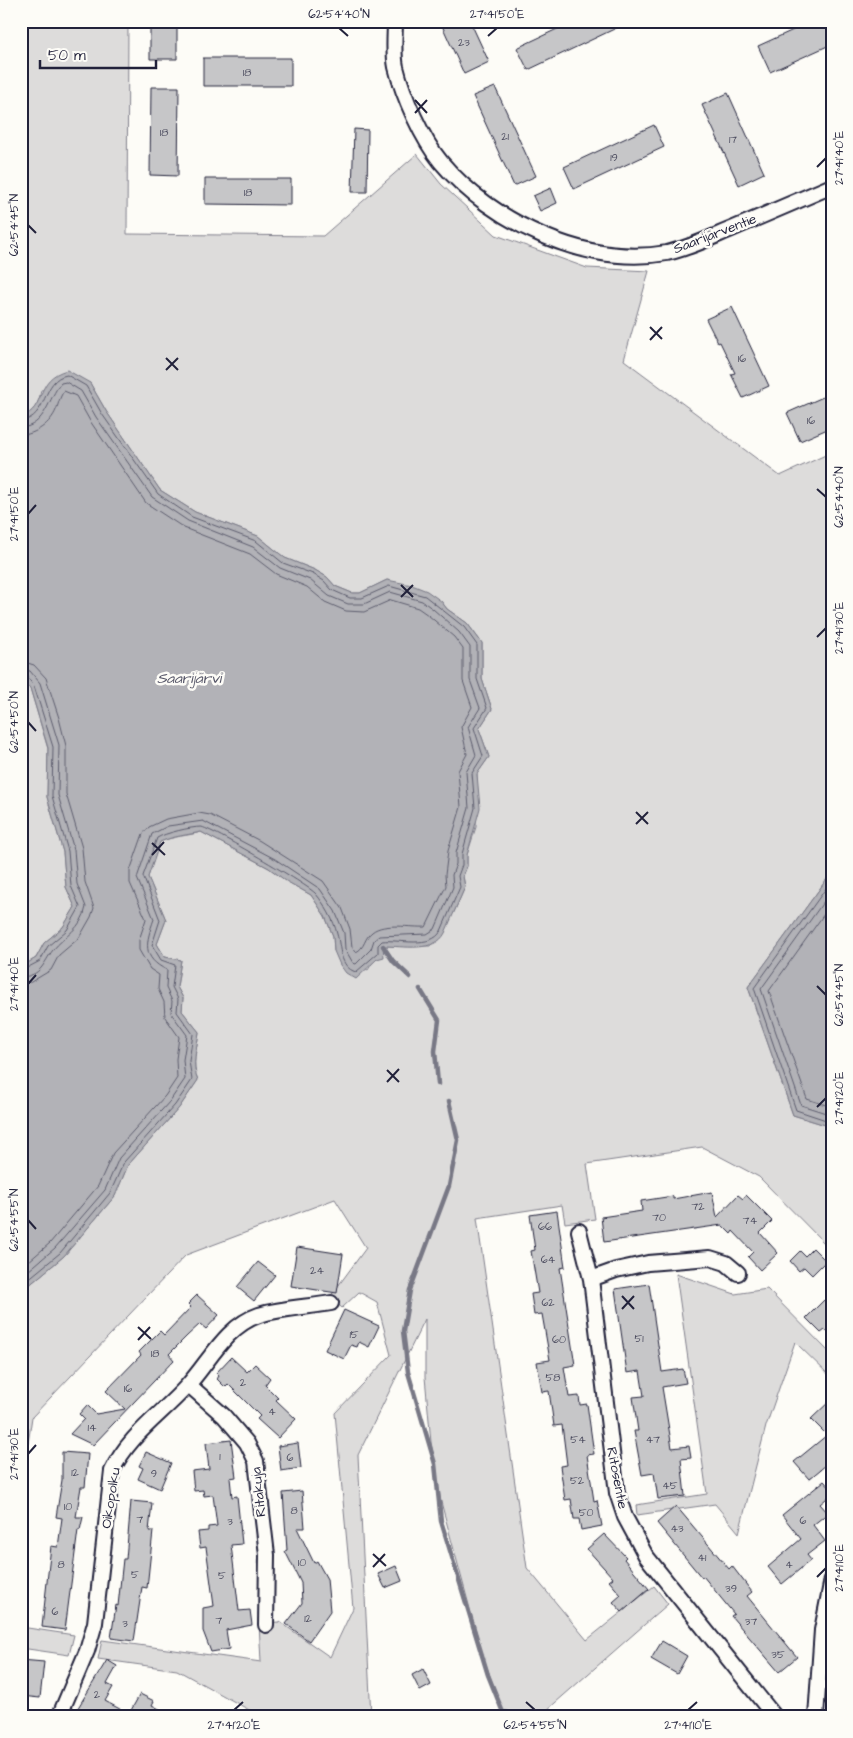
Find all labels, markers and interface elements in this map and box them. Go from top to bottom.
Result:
text: 62°54'40"N [308,6,370,23]
text: 27°41'50"E [470,6,524,23]
house number: 23 [458,35,470,50]
scale bar [40,38,156,70]
text: 50 m [48,45,86,66]
house number: 18 [243,65,251,80]
house number: 18 [160,125,168,140]
house number: 21 [501,129,509,144]
text: 27°41'40"E [831,131,848,185]
house number: 17 [729,132,737,147]
house number: 19 [610,150,618,165]
house number: 18 [244,185,252,200]
text: 62°54'45"N [6,193,23,256]
street label: Saarijärventie [671,209,760,259]
house number: 16 [738,351,746,366]
house number: 16 [807,413,815,428]
text: 62°54'40"N [831,466,848,528]
text: 27°41'50"E [6,487,23,541]
text: 27°41'30"E [831,602,848,654]
water label: Saarijärvi [157,668,223,689]
text: 62°54'50"N [6,690,23,753]
text: 27°41'40"E [6,957,23,1011]
text: 62°54'45"N [831,963,848,1026]
text: 27°41'20"E [831,1072,848,1124]
text: 62°54'55"N [6,1188,23,1252]
house number: 72 [691,1199,705,1214]
house number: 70 [652,1210,666,1225]
house number: 74 [743,1213,758,1228]
house number: 66 [538,1219,552,1234]
house number: 64 [541,1252,556,1267]
house number: 24 [310,1263,324,1278]
house number: 62 [541,1295,555,1310]
house number: 15 [349,1327,359,1342]
house number: 51 [634,1331,644,1346]
house number: 60 [552,1332,566,1347]
house number: 18 [151,1346,159,1361]
house number: 58 [546,1370,560,1385]
house number: 2 [240,1375,247,1390]
house number: 16 [124,1381,132,1396]
house number: 4 [268,1404,276,1419]
house number: 14 [88,1420,97,1435]
text: 27°41'30"E [6,1428,23,1480]
house number: 54 [570,1432,586,1447]
house number: 47 [646,1432,660,1447]
street label: Ritosentie [601,1445,633,1511]
house number: 1 [219,1449,221,1464]
house number: 6 [287,1450,294,1465]
house number: 12 [71,1465,80,1480]
street label: Oikopolku [96,1466,126,1530]
house number: 9 [151,1466,157,1481]
street label: Ritakuja [246,1466,272,1518]
house number: 52 [570,1473,585,1488]
house number: 45 [662,1478,678,1493]
house number: 10 [64,1499,72,1514]
house number: 8 [290,1503,298,1518]
house number: 50 [579,1505,593,1520]
house number: 7 [137,1512,144,1527]
house number: 6 [800,1513,807,1528]
house number: 3 [227,1514,233,1529]
house number: 43 [670,1521,684,1536]
text: 27°41'10"E [831,1544,848,1592]
house number: 41 [698,1550,707,1565]
house number: 10 [298,1555,306,1570]
house number: 8 [57,1557,65,1572]
house number: 4 [785,1557,793,1572]
house number: 5 [131,1567,139,1582]
house number: 5 [218,1568,226,1583]
house number: 39 [725,1581,737,1596]
house number: 6 [52,1604,59,1619]
house number: 12 [304,1611,313,1626]
house number: 7 [216,1613,223,1628]
house number: 37 [745,1614,757,1629]
house number: 3 [122,1616,128,1631]
house number: 35 [771,1647,785,1662]
house number: 2 [94,1687,101,1702]
text: 27°41'20"E [208,1717,260,1734]
text: 62°54'55"N [504,1717,567,1734]
text: 27°41'10"E [664,1717,712,1734]

